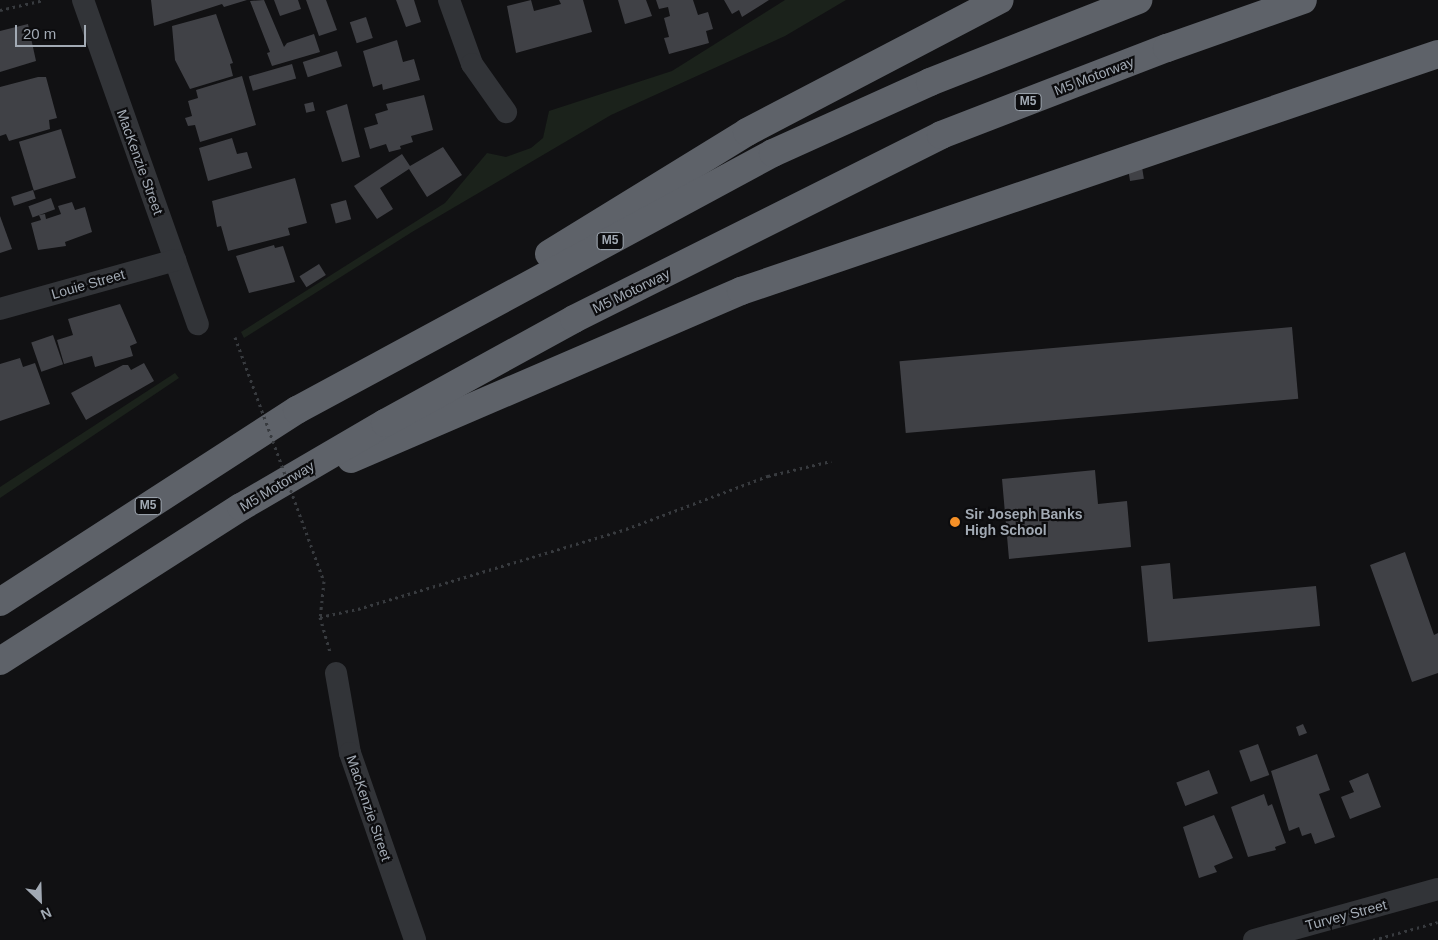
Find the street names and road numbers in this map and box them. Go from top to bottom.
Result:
street label: M5 Motorway [1052,53,1136,99]
road number: M5 [1014,92,1042,111]
street label: MacKenzie Street [113,107,167,217]
road number: M5 [596,232,624,250]
street label: M5 Motorway [590,265,672,317]
street label: Louie Street [49,266,127,302]
street label: M5 Motorway [237,457,317,515]
road number: M5 [134,496,162,516]
street label: MacKenzie Street [343,753,395,863]
street label: Turvey Street [1303,896,1389,934]

